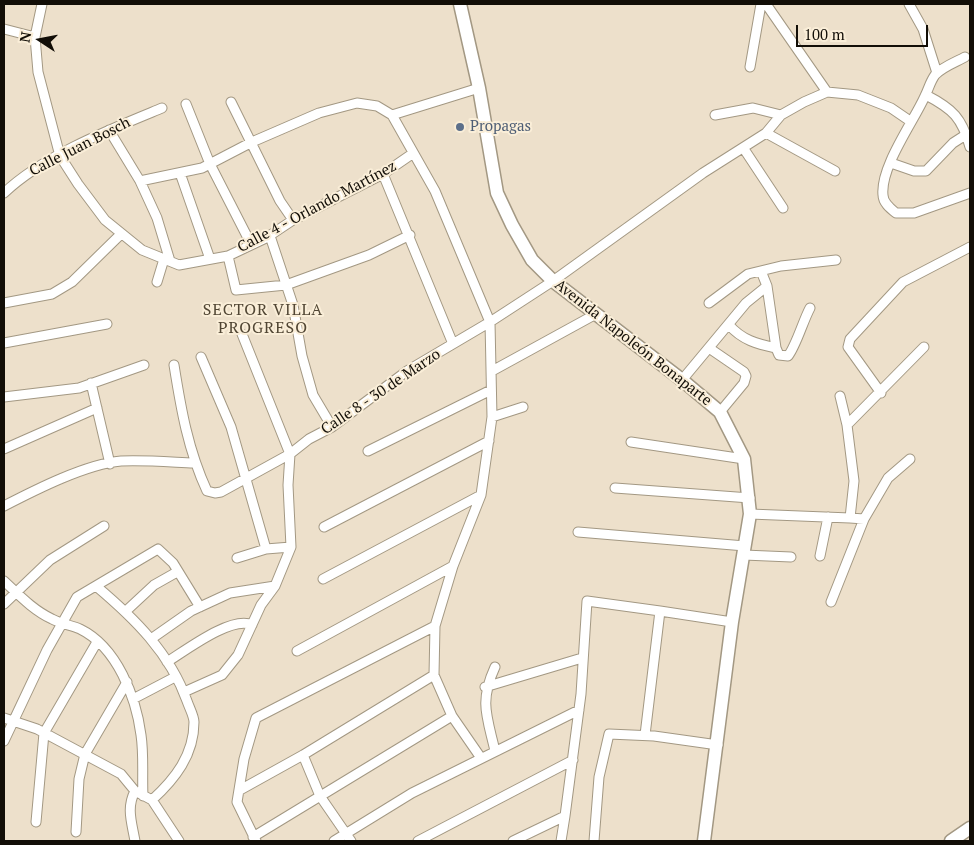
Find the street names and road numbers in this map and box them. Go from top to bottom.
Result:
street label: Calle Juan Bosch [26,114,134,180]
street label: Calle 4 - Orlando Martínez [235,157,399,257]
street label: Avenida Napoleón Bonaparte [551,276,715,410]
street label: Calle 8 - 30 de Marzo [318,345,444,439]

